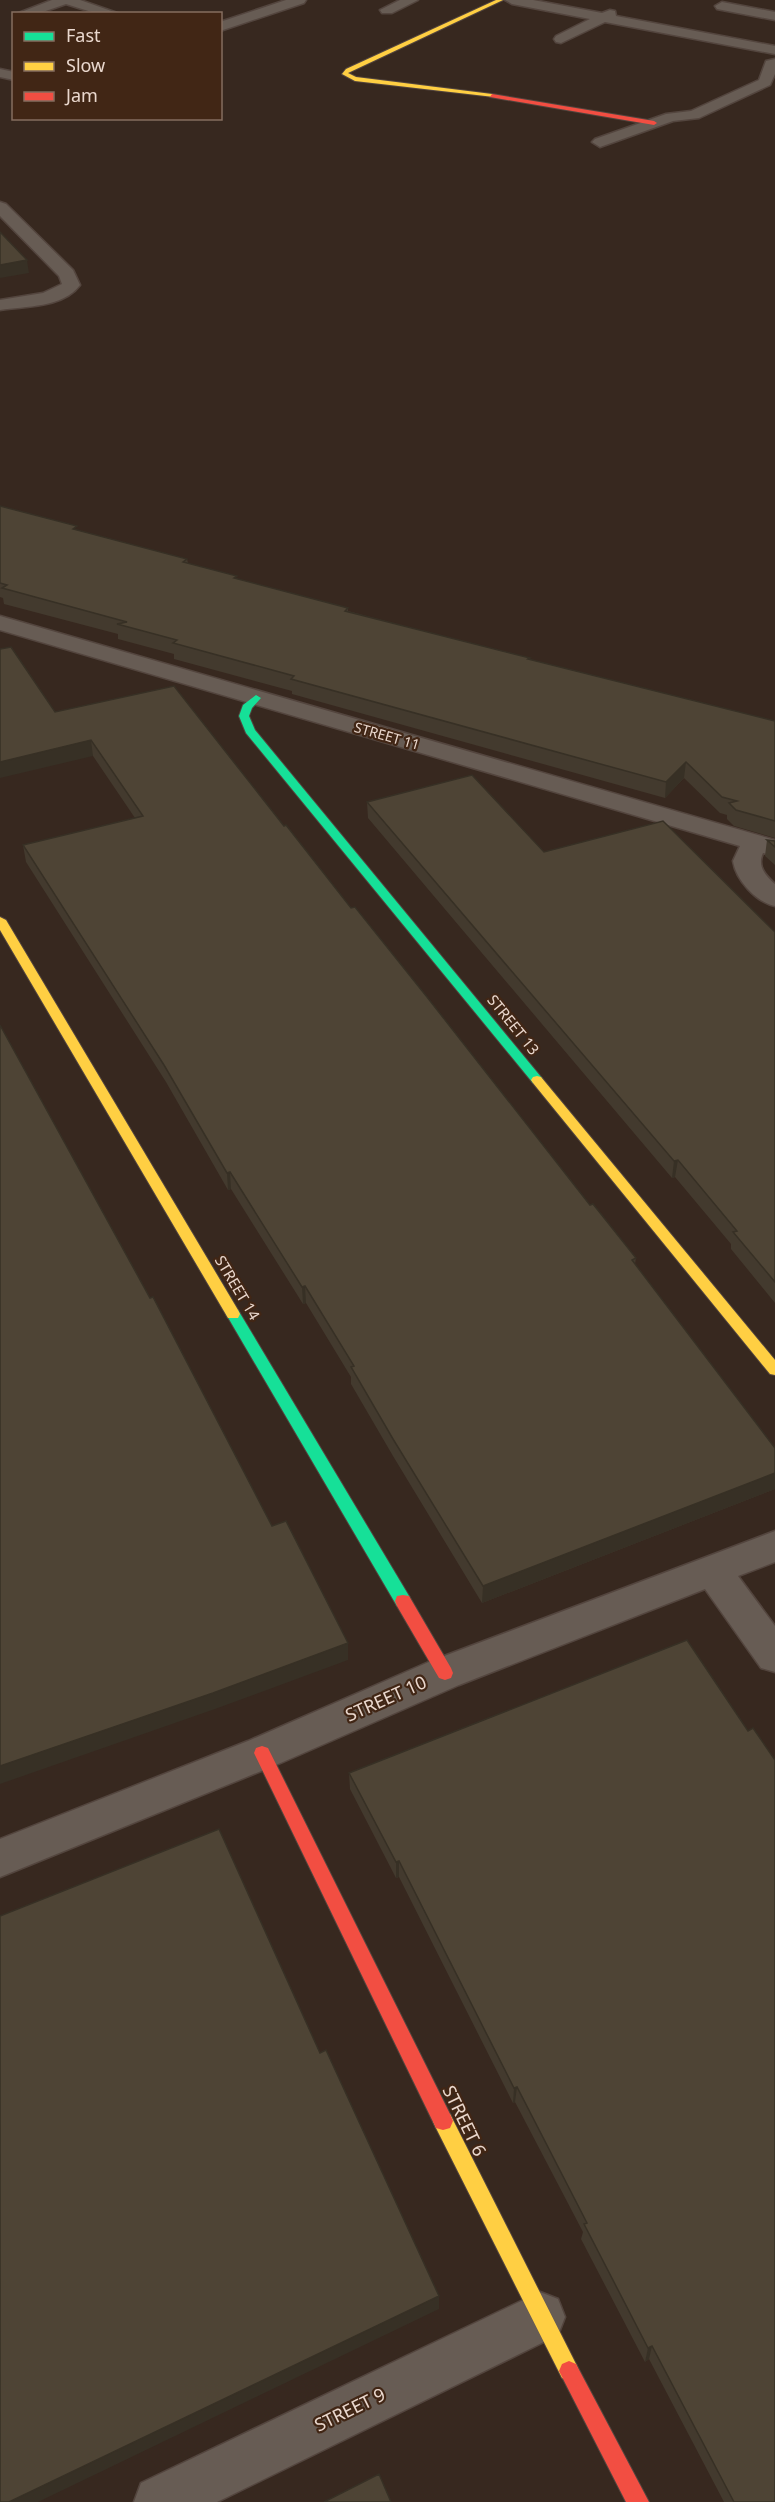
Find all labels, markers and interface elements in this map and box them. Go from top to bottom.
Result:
legend [12,12,222,120]
text: Fast [66,23,101,47]
text: Slow [66,53,105,77]
text: Jam [64,83,98,107]
street label: STREET 11 [352,717,422,754]
street label: STREET 13 [483,990,544,1059]
street label: STREET 14 [211,1251,265,1324]
street label: STREET 10 [341,1670,430,1727]
street label: STREET 6 [437,2081,492,2160]
street label: STREET 9 [310,2382,389,2437]

